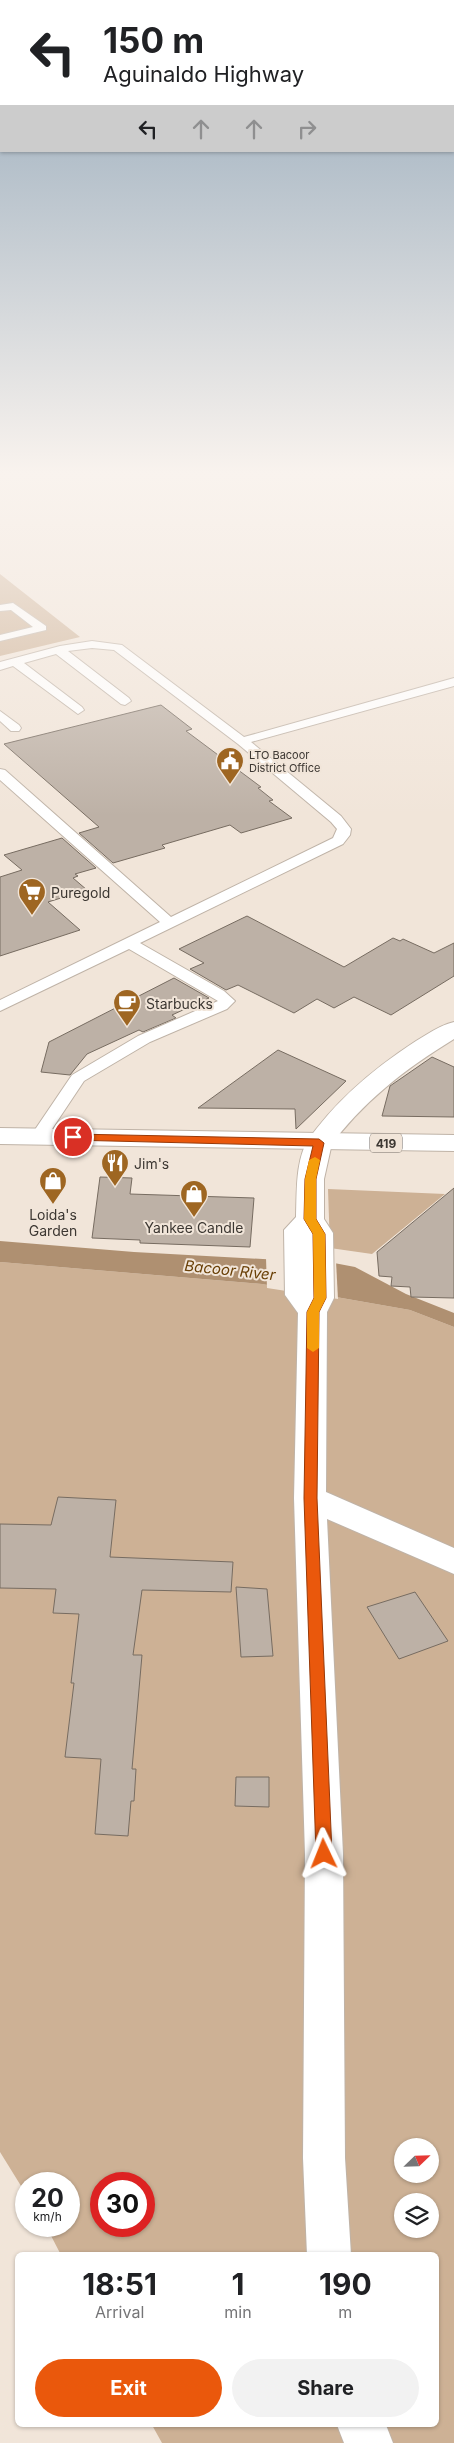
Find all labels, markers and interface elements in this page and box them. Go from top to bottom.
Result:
text: 150 m [103,19,204,61]
icon: left [20,20,85,85]
text: Aguinaldo Highway [103,61,304,87]
icon: left [134,115,162,143]
icon: ahead [187,115,215,143]
icon: ahead [240,115,268,143]
icon: right [293,115,321,143]
public building icon: LTO Bacoor District Office [215,746,245,785]
place label: LTO Bacoor District Office [249,748,320,775]
supermarket icon: Puregold [17,877,47,916]
place label: Puregold [51,884,110,901]
cafe icon: Starbucks [112,988,142,1027]
place label: Starbucks [146,995,213,1012]
pin [52,1116,94,1158]
icon: arrive [59,1123,87,1151]
road number: 419 [370,1134,402,1152]
restaurant icon: Jim's [100,1148,130,1187]
place label: Jim's [134,1155,169,1172]
shop icon: Loida's Garden [38,1166,68,1205]
shop icon: Yankee Candle [179,1179,209,1218]
place label: Loida's Garden [29,1206,77,1239]
place label: Yankee Candle [145,1219,243,1236]
water label: Bacoor River [184,1256,277,1284]
position arrow [297,1827,349,1879]
north arrow [394,2138,439,2182]
map controls [394,2138,439,2238]
speed limit sign: 30 [90,2172,155,2237]
text: 20 [31,2183,64,2213]
button: layers [394,2193,439,2238]
text: km/h [33,2209,62,2224]
text: 18:51 [82,2266,157,2302]
text: 1 [231,2266,244,2302]
text: 190 [319,2266,372,2302]
text: Arrival [95,2302,144,2322]
text: min [224,2302,252,2322]
text: m [338,2302,352,2322]
button: Exit [35,2359,222,2417]
button: Share [232,2359,419,2417]

